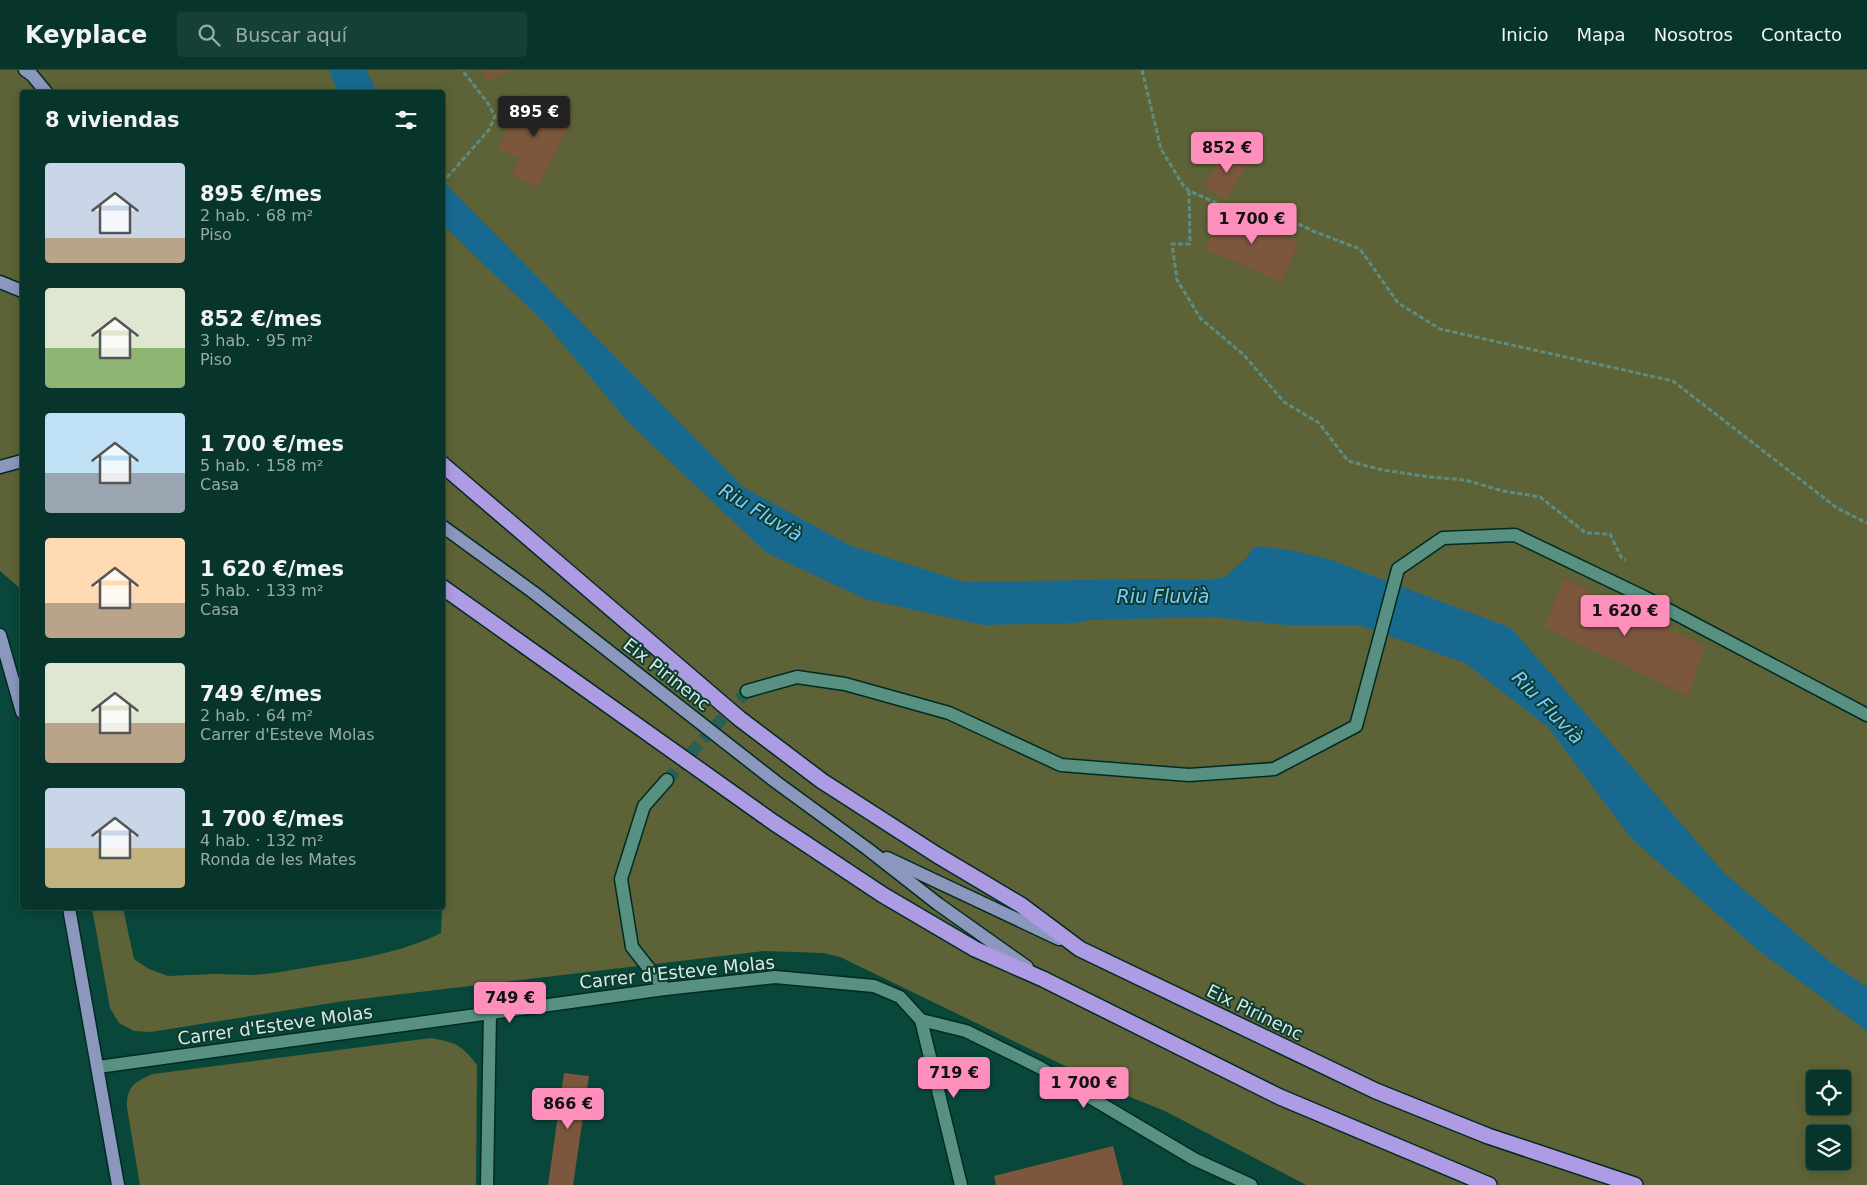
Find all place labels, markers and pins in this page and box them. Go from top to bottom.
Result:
pin: 895 € [499,96,569,138]
pin: 852 € [1192,132,1262,174]
pin: 1 700 € [1206,202,1298,245]
pin: 1 620 € [1579,594,1671,637]
pin: 749 € [475,982,545,1024]
pin: 719 € [919,1056,989,1099]
pin: 1 700 € [1038,1066,1130,1109]
pin: 866 € [533,1088,603,1130]

